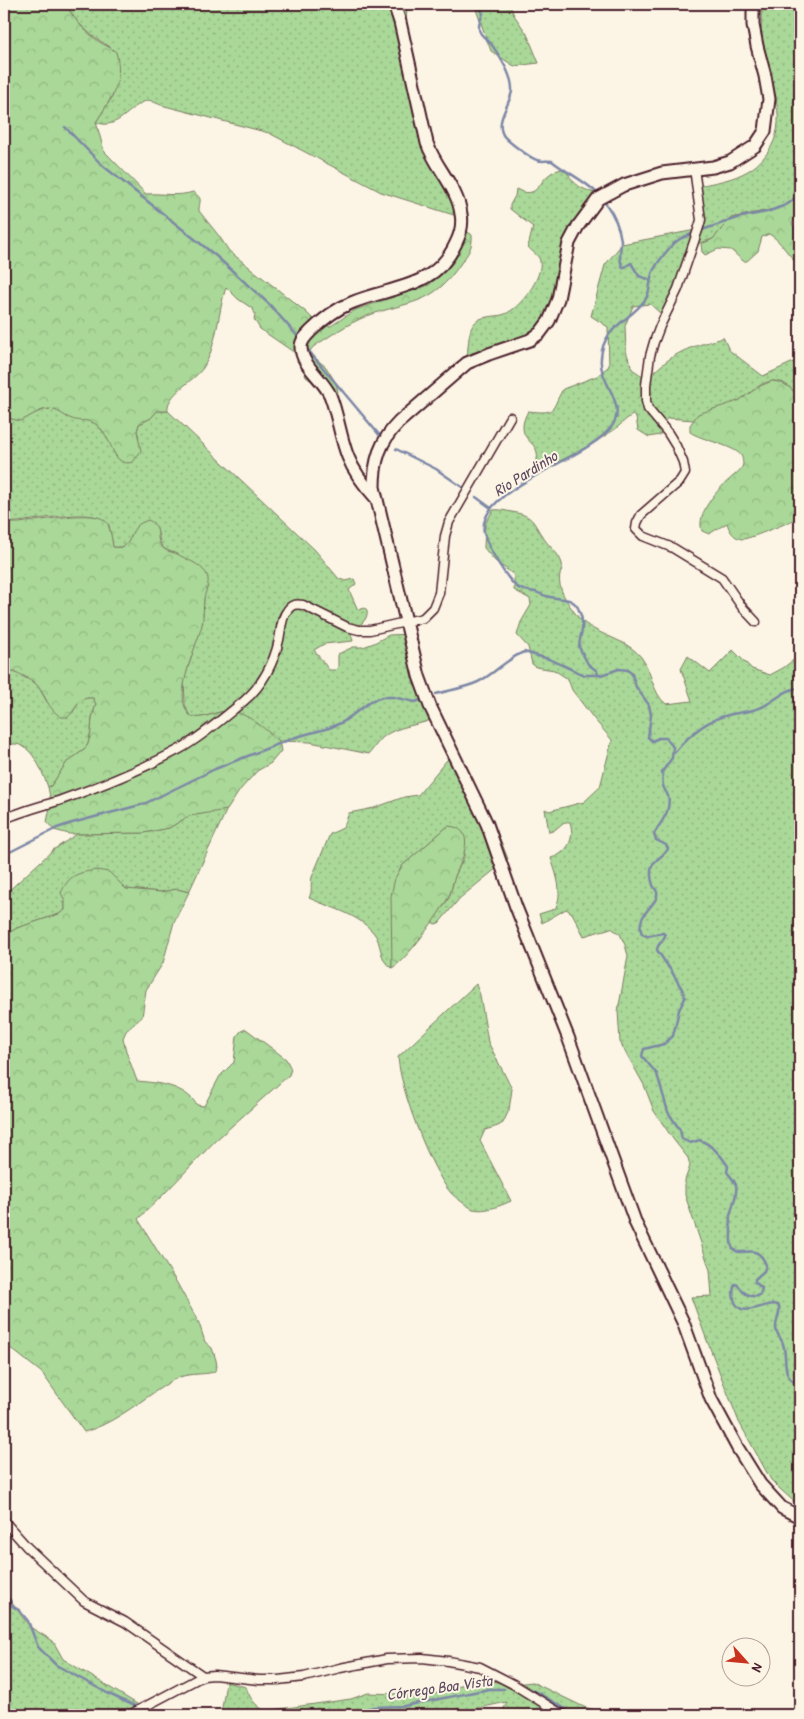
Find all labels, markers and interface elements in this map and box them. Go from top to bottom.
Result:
water label: Rio Pardinho [489,444,562,501]
north arrow [722,1636,772,1686]
text: N [748,1660,768,1676]
water label: Córrego Boa Vista [385,1668,495,1705]

